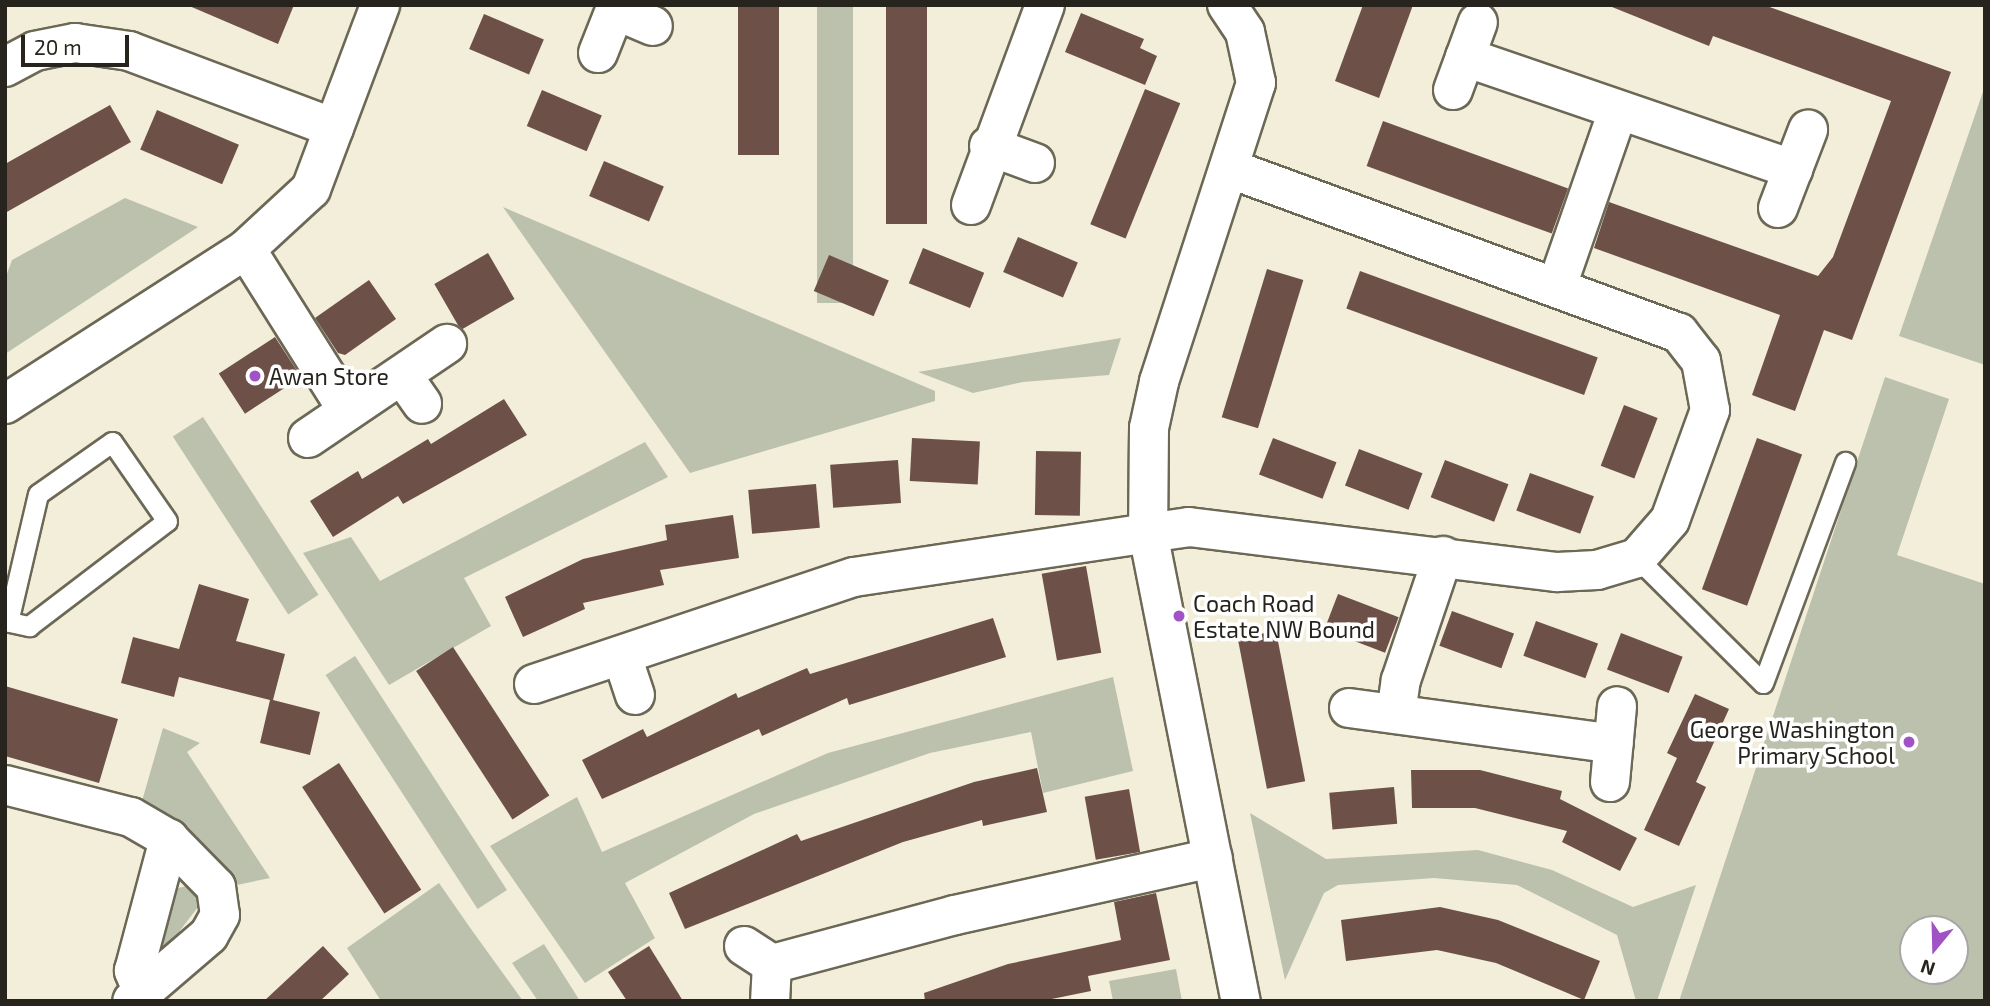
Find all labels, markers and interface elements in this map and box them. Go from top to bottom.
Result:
scale bar [24,21,133,65]
text: 20 m [34,34,82,59]
place label: Awan Store [269,362,389,390]
marker: Awan Store [247,368,263,384]
place label: Coach Road Estate NW Bound [1193,589,1375,643]
marker: Coach Road Estate NW Bound [1171,608,1187,624]
place label: George Washington Primary School [1689,715,1895,769]
marker: George Washington Primary School [1901,734,1917,750]
north arrow [1899,915,1969,985]
text: N [1917,955,1938,982]

